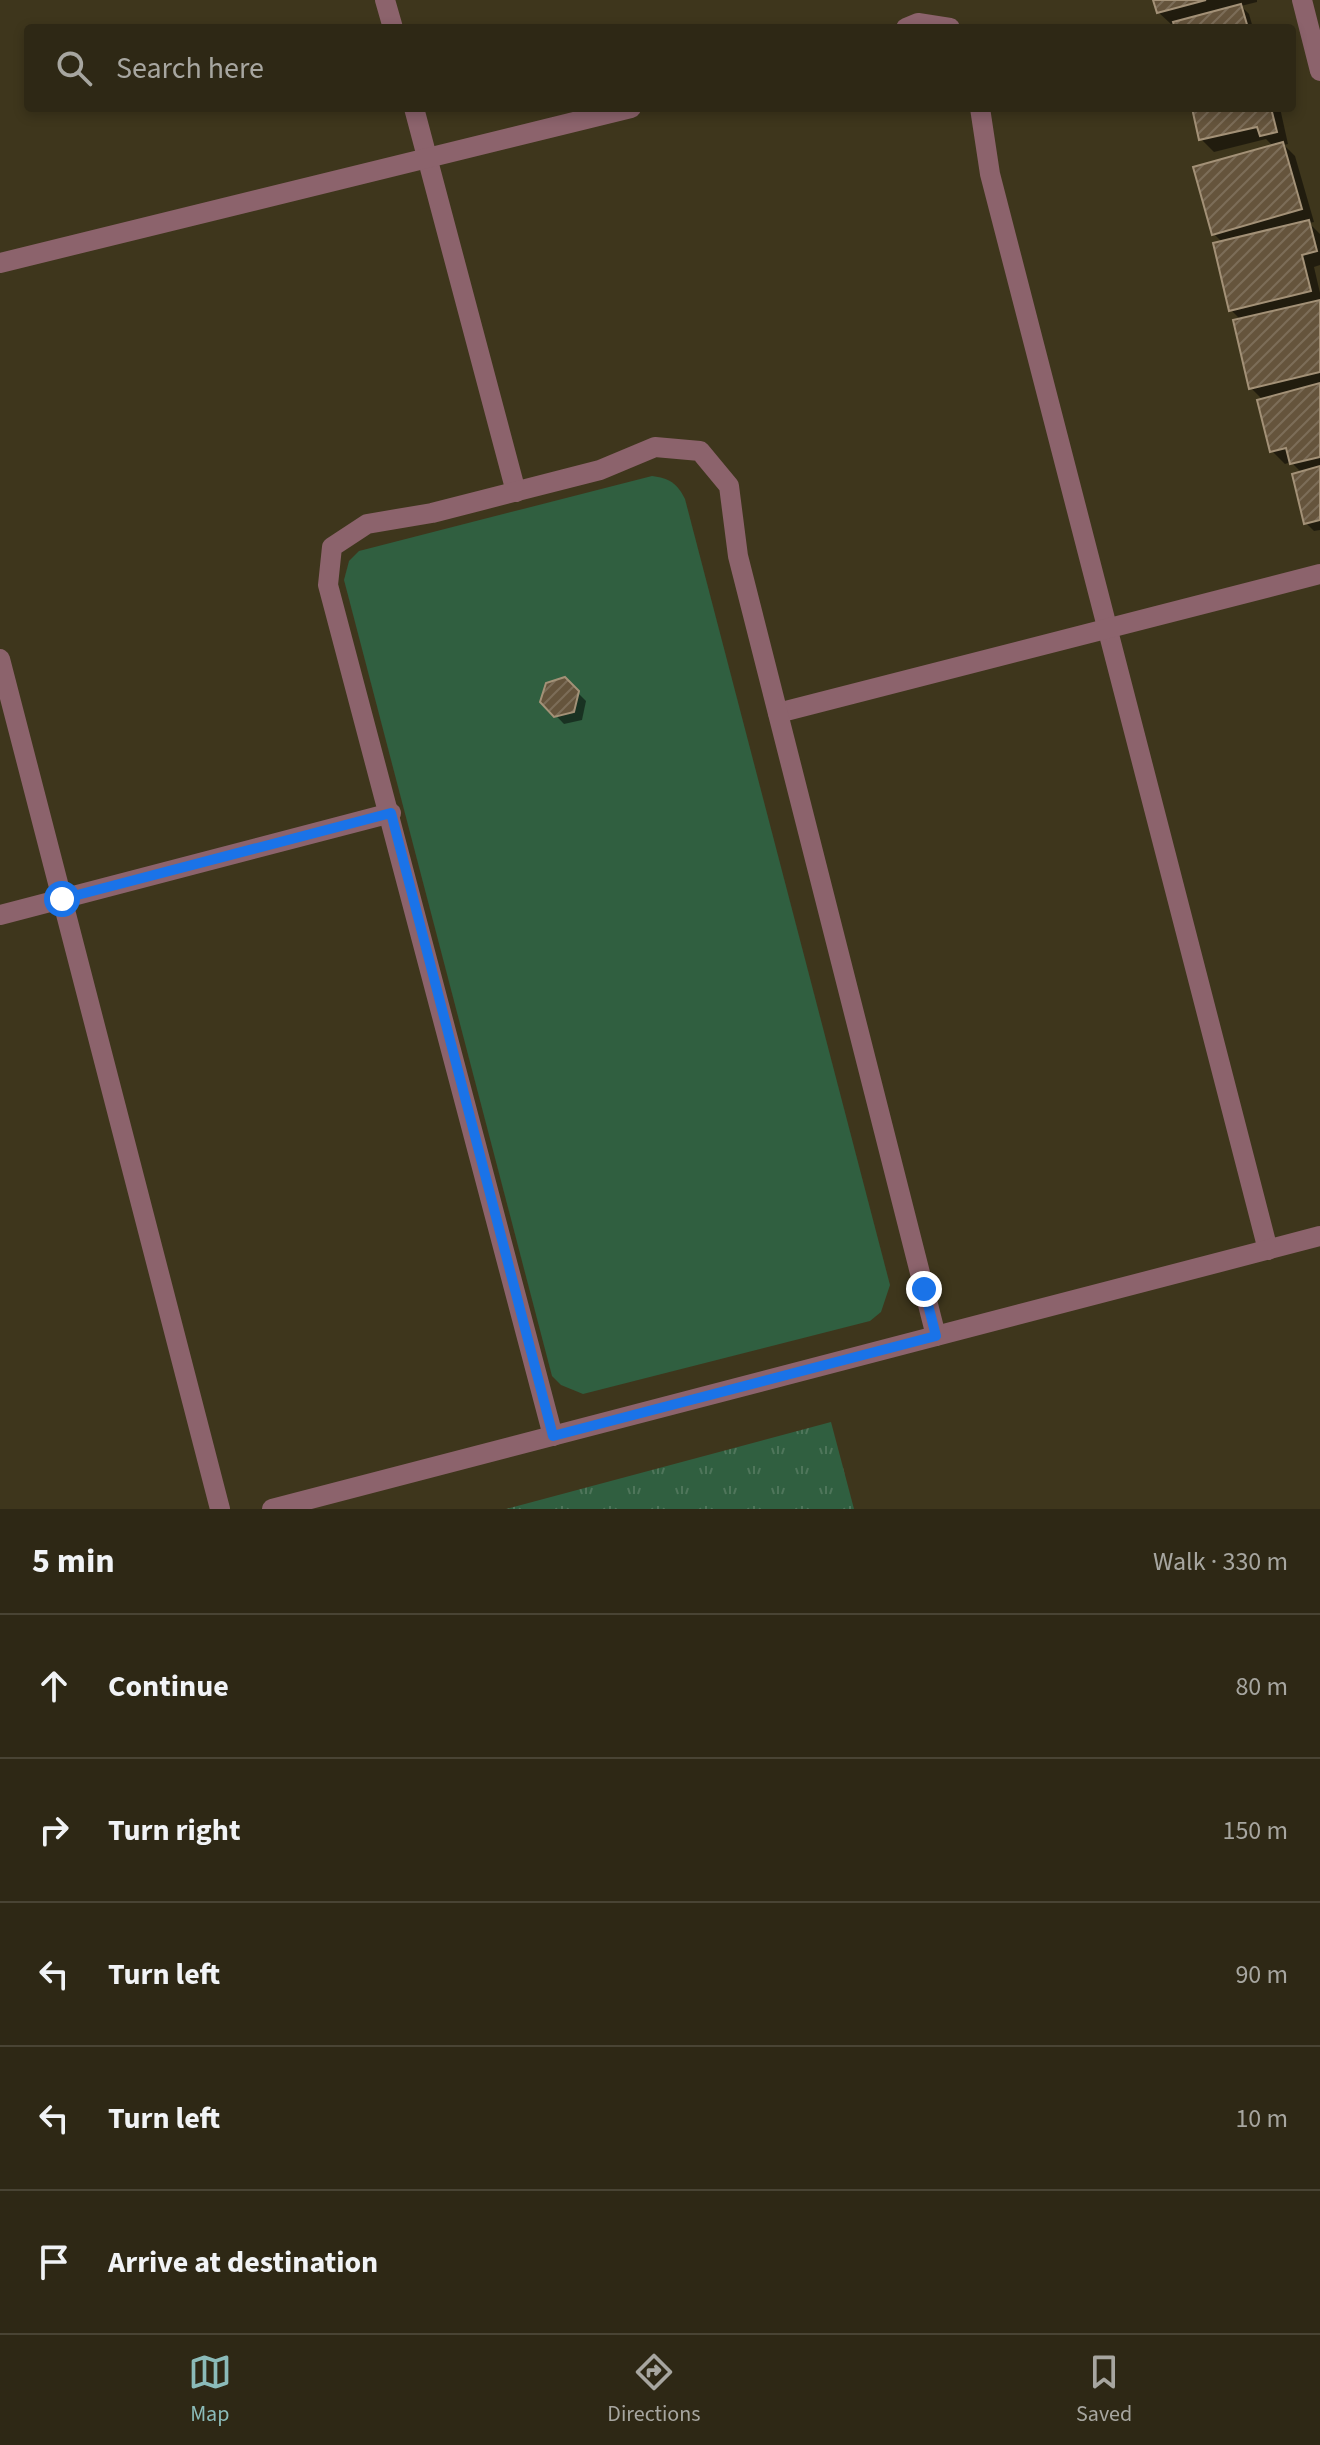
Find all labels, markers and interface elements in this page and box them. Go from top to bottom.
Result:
search box [24,24,1296,112]
icon: search [52,46,96,90]
text: Search here [116,47,264,90]
route start [44,881,80,917]
route end [906,1271,942,1307]
text: 5 min [32,1537,115,1586]
text: Walk · 330 m [1153,1543,1288,1580]
icon: ahead [32,1664,76,1708]
text: Continue [108,1665,229,1708]
text: 80 m [1235,1668,1288,1705]
icon: right [32,1808,76,1852]
text: Turn right [108,1809,240,1852]
text: 150 m [1222,1812,1288,1849]
icon: left [32,1952,76,1996]
text: Turn left [108,1953,220,1996]
text: 90 m [1235,1956,1288,1993]
icon: left [32,2096,76,2140]
text: Turn left [108,2097,220,2140]
text: 10 m [1235,2100,1288,2137]
icon: arrive [32,2240,76,2284]
text: Arrive at destination [108,2241,378,2284]
tab: Map [188,2350,232,2430]
tab: Directions [607,2350,700,2430]
tab: Saved [1076,2350,1132,2430]

